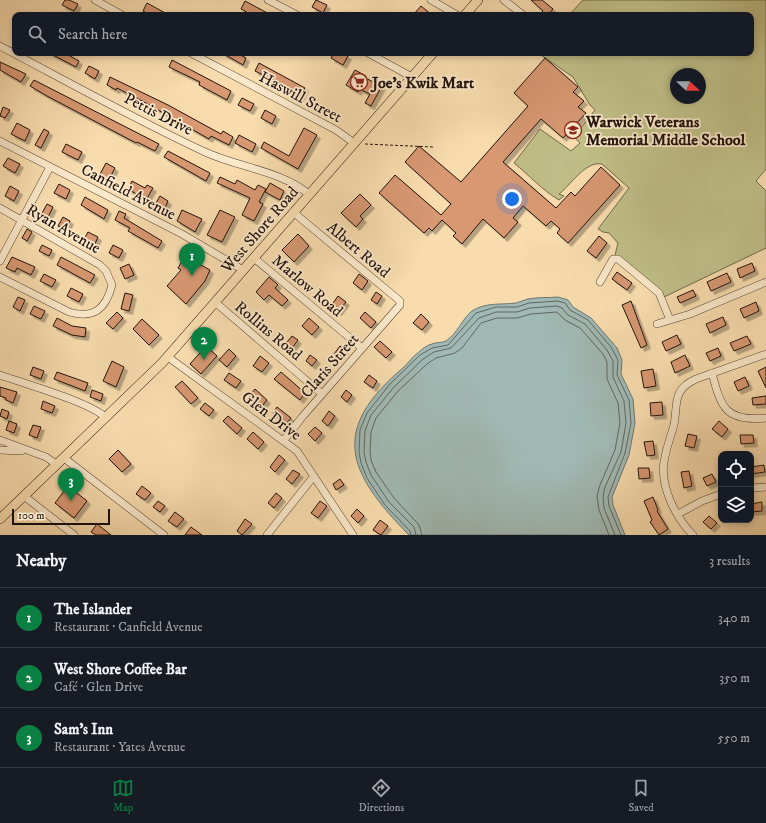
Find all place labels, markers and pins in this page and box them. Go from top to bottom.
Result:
supermarket icon: Joe's Kwik Mart [349,72,369,92]
place label: Joe's Kwik Mart [370,73,475,93]
place label: Warwick Veterans Memorial Middle School [585,112,746,150]
school or university icon: Warwick Veterans Memorial Middle School [563,120,583,140]
pin: 1 [179,243,205,276]
pin: 2 [191,327,217,360]
pin: 3 [58,468,84,501]

